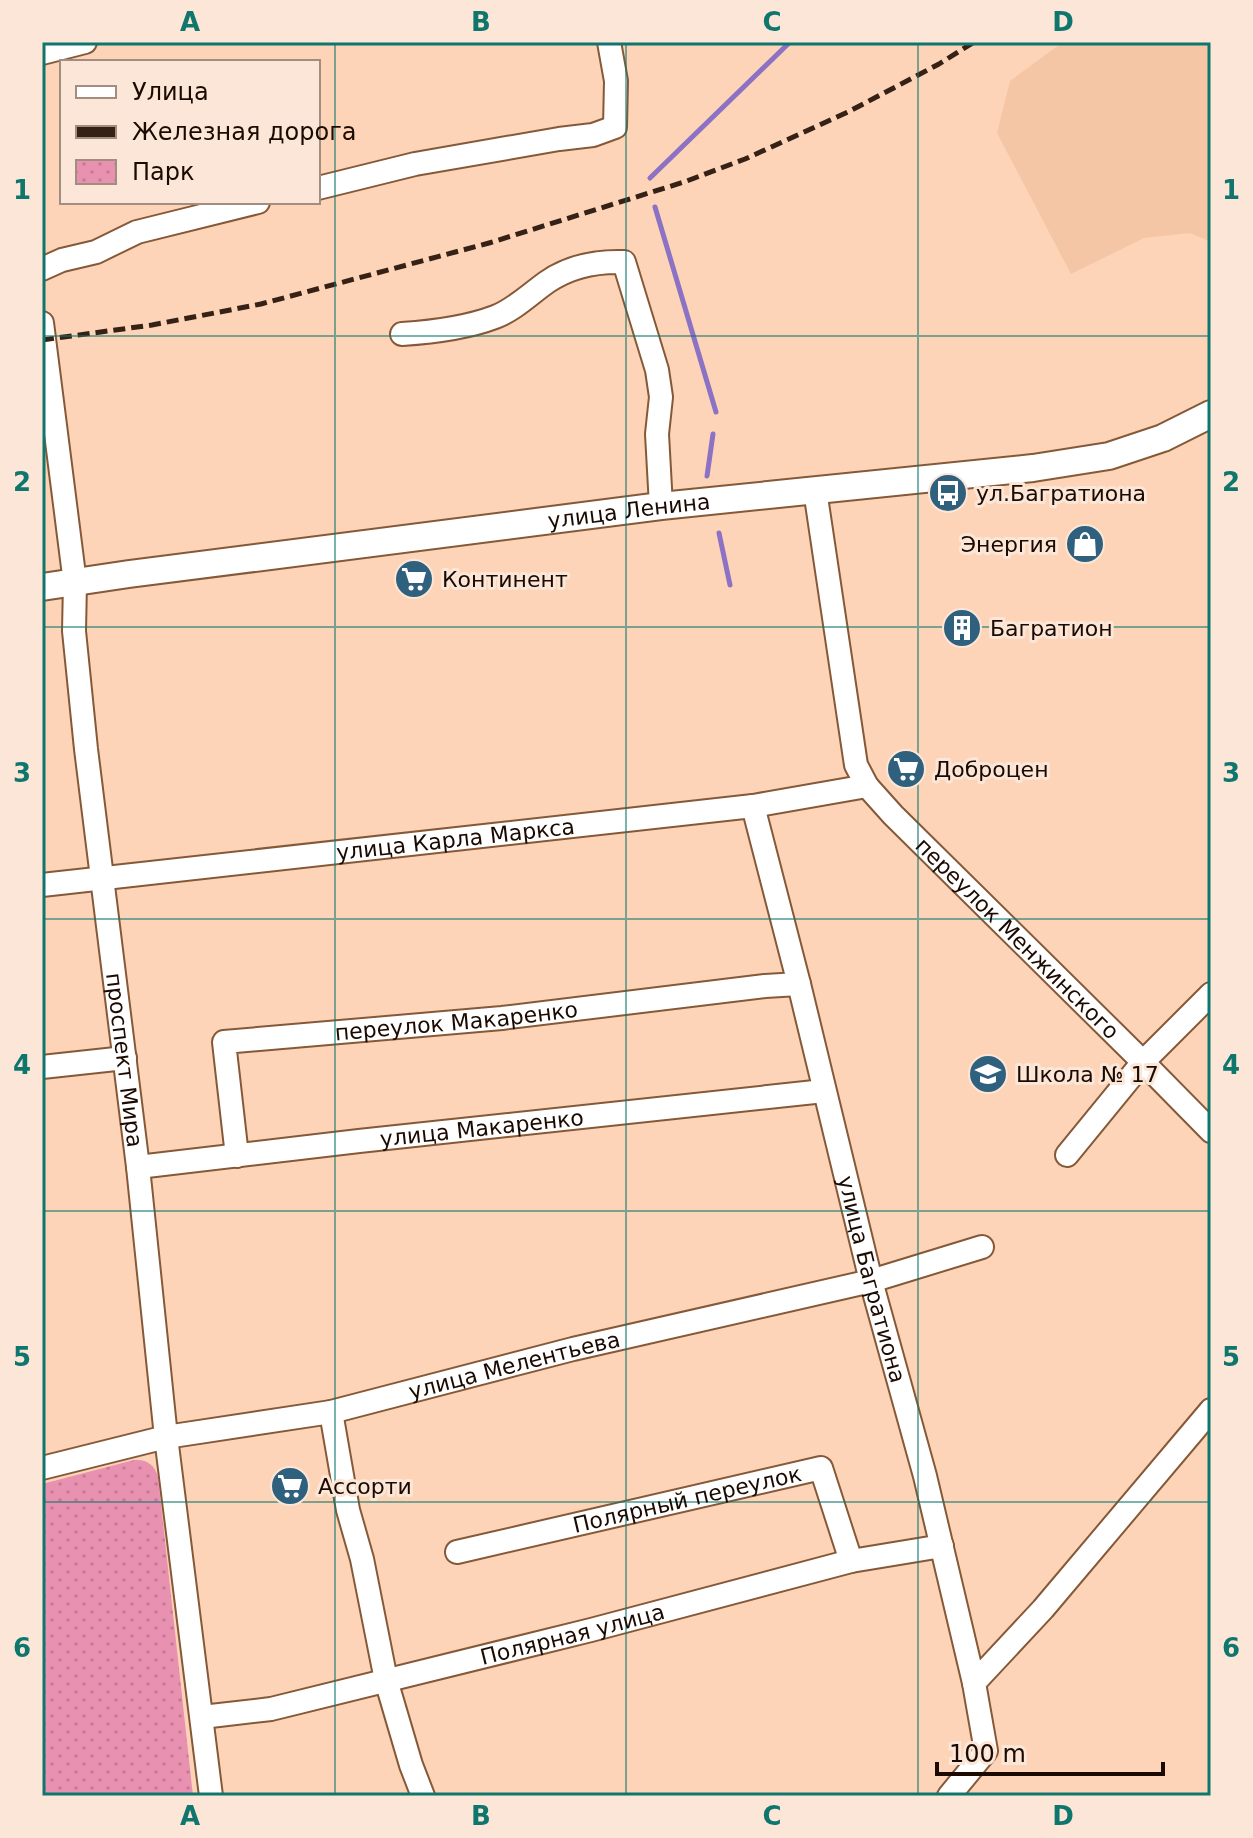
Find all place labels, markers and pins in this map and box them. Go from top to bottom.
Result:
bus stop icon: ул.Багратиона [927,472,969,514]
place label: ул.Багратиона [976,481,1146,506]
shop icon: Энергия [1064,523,1106,565]
place label: Энергия [961,532,1057,557]
supermarket icon: Континент [393,558,435,600]
place label: Континент [442,567,568,592]
building icon: Багратион [941,607,983,649]
place label: Багратион [990,616,1113,641]
supermarket icon: Доброцен [885,748,927,790]
place label: Доброцен [934,757,1049,782]
school or university icon: Школа № 17 [967,1053,1009,1095]
place label: Школа № 17 [1016,1062,1159,1087]
supermarket icon: Ассорти [269,1465,311,1507]
place label: Ассорти [318,1474,412,1499]

